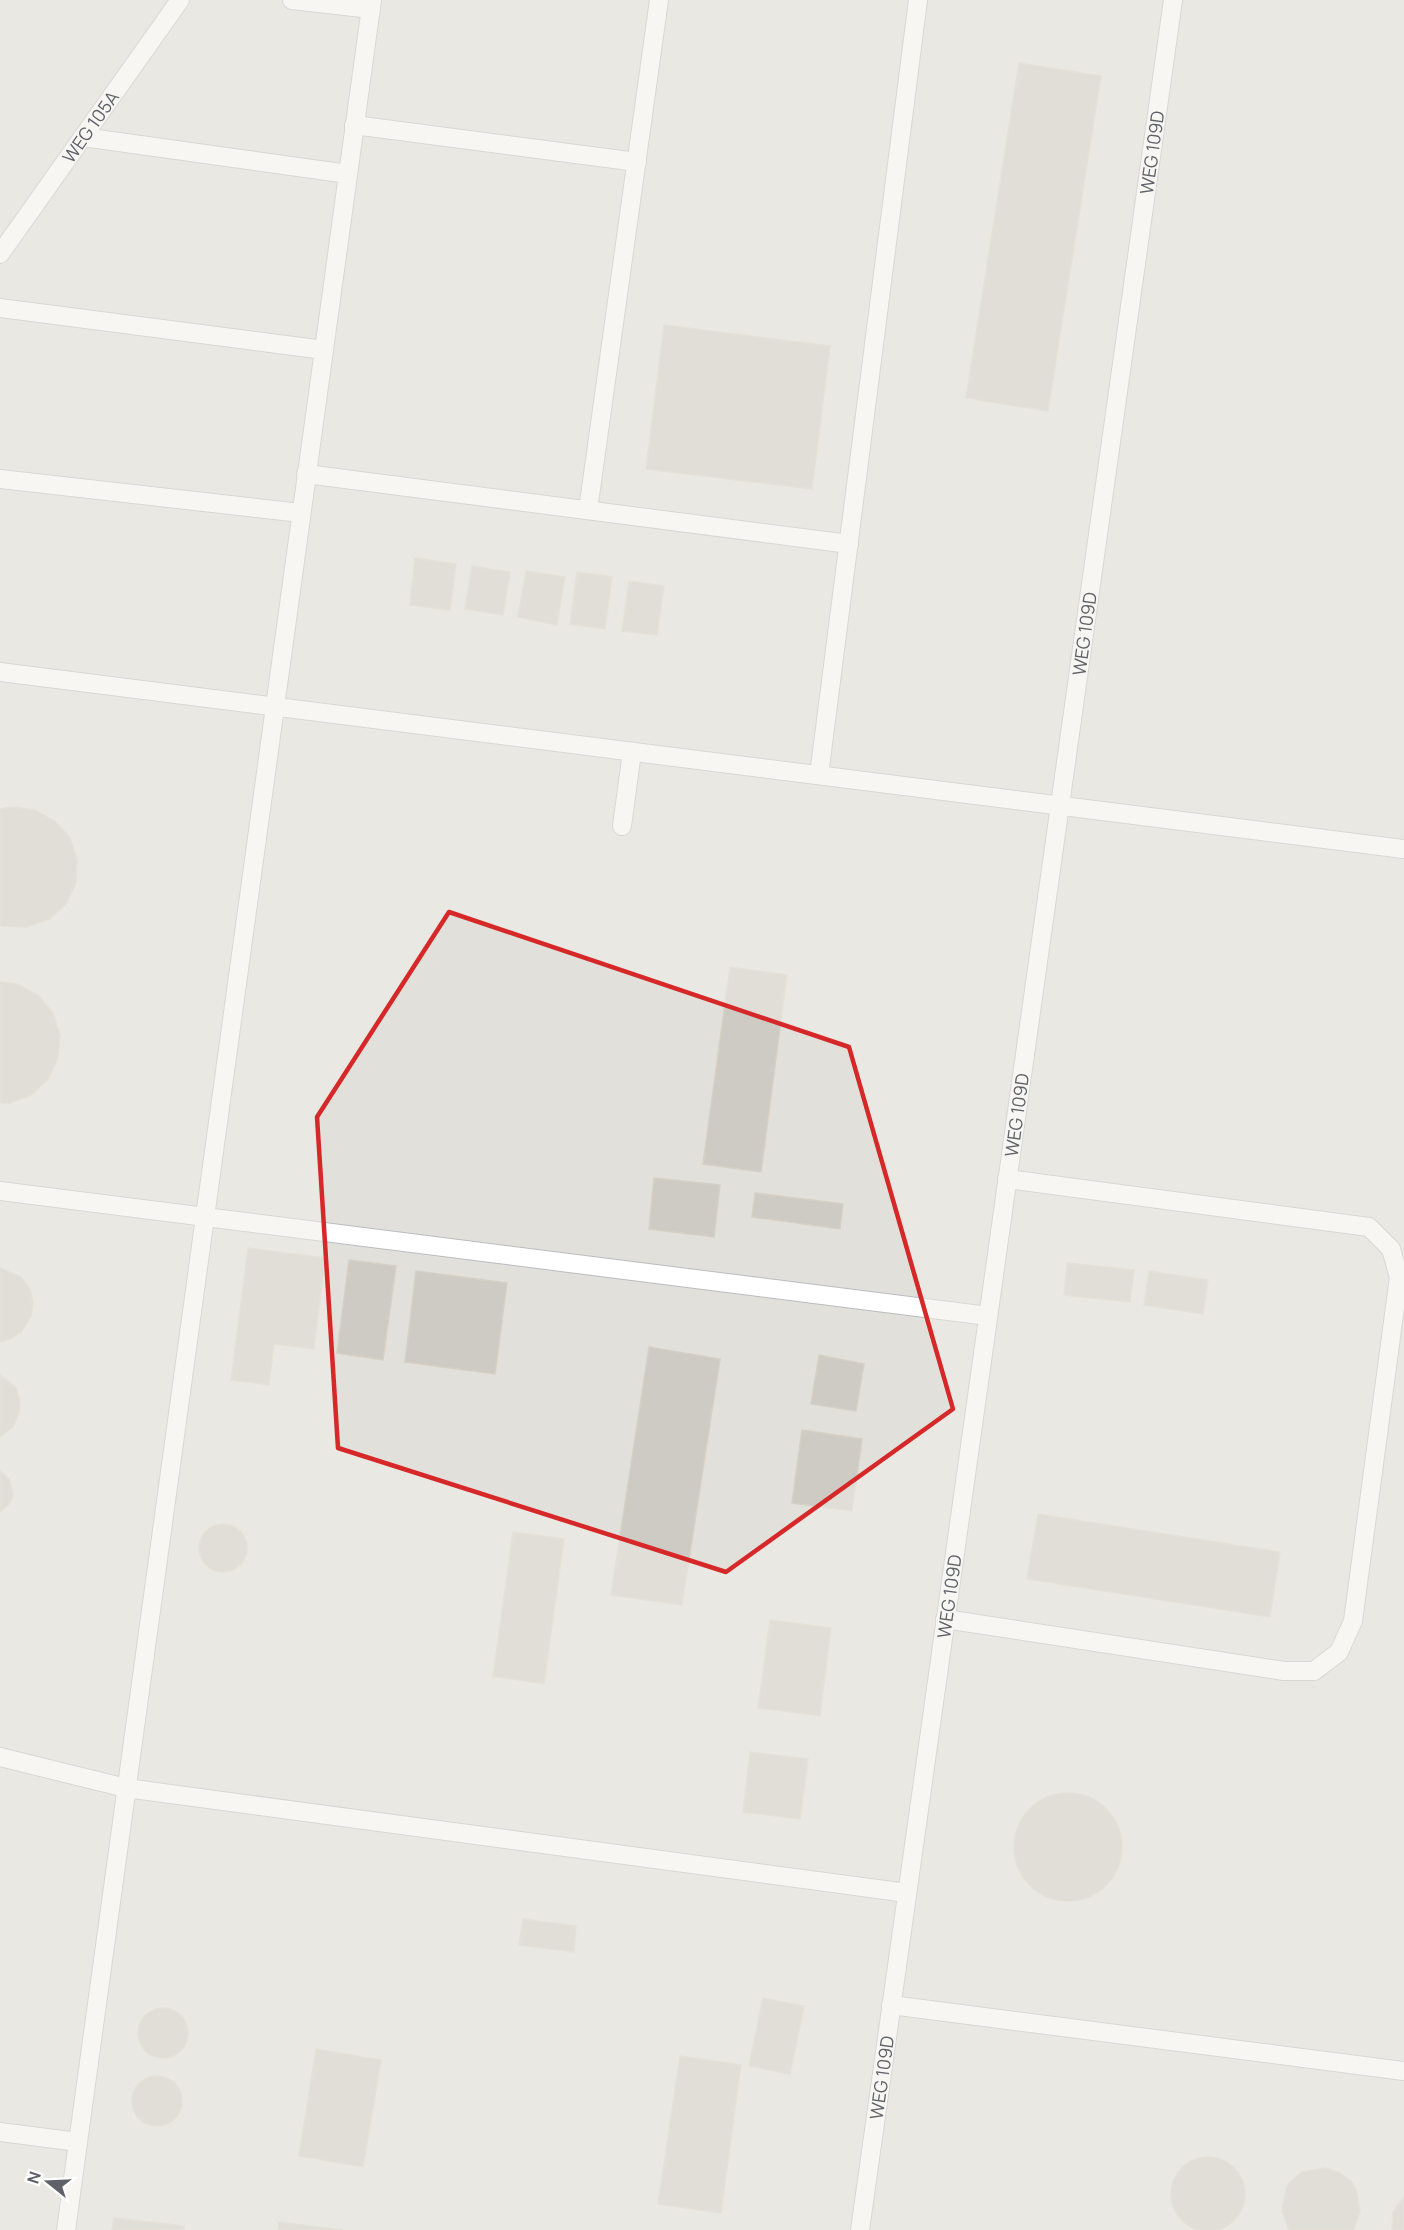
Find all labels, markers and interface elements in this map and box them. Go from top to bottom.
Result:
street label: WEG 105A [56,86,124,167]
street label: WEG 109D [1134,109,1169,196]
street label: WEG 109D [1066,590,1102,677]
street label: WEG 109D [999,1072,1034,1158]
street label: WEG 109D [931,1553,967,1640]
street label: WEG 109D [864,2034,899,2121]
north arrow [18,2152,78,2212]
text: N [21,2168,46,2186]

